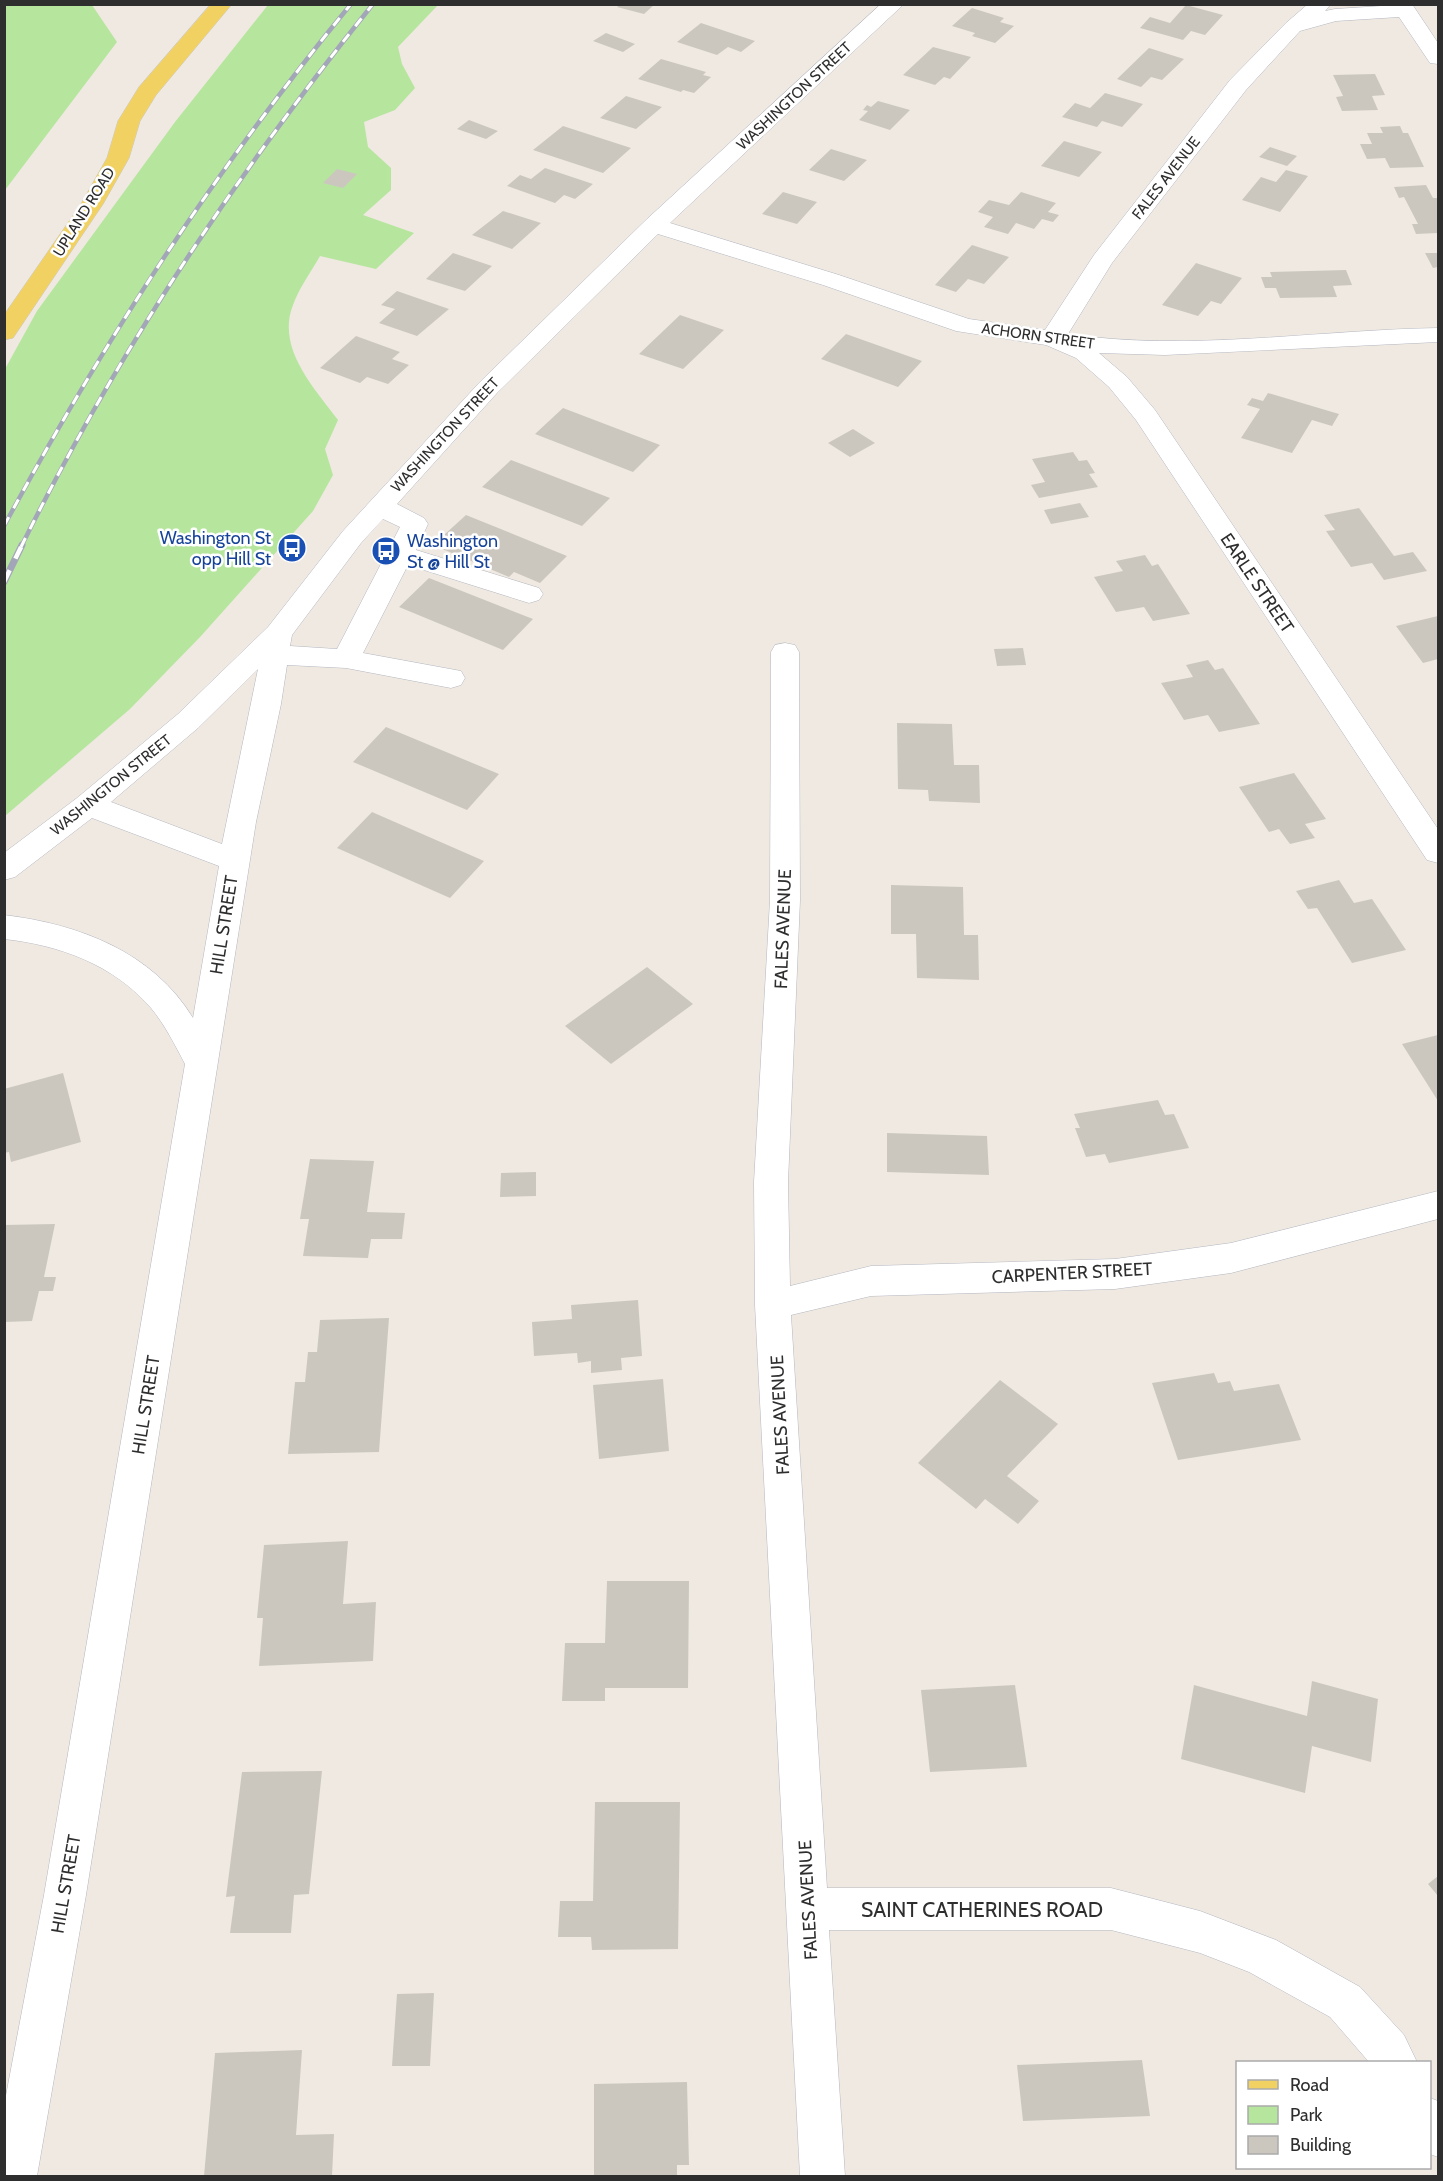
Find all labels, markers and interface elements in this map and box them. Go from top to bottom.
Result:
street label: WASHINGTON STREET [733,38,855,154]
street label: FALES AVENUE [1128,133,1204,223]
street label: UPLAND ROAD [49,164,119,260]
street label: ACHORN STREET [980,319,1096,353]
street label: WASHINGTON STREET [387,374,503,496]
place label: Washington St opp Hill St [160,527,271,570]
street label: EARLE STREET [1216,529,1299,637]
place label: Washington St @ Hill St [407,530,498,573]
bus stop icon: Washington St opp Hill St [276,532,308,564]
bus stop icon: Washington St @ Hill St [370,535,402,567]
street label: WASHINGTON STREET [47,731,175,839]
street label: FALES AVENUE [770,869,796,989]
street label: HILL STREET [205,874,243,976]
street label: CARPENTER STREET [991,1258,1153,1288]
street label: HILL STREET [127,1354,165,1456]
street label: FALES AVENUE [766,1355,794,1475]
street label: HILL STREET [46,1833,86,1935]
street label: FALES AVENUE [794,1840,822,1960]
street label: SAINT CATHERINES ROAD [861,1897,1103,1922]
legend [1236,2061,1431,2169]
text: Road [1290,2074,1329,2096]
text: Park [1290,2104,1323,2126]
text: Building [1290,2134,1352,2156]

